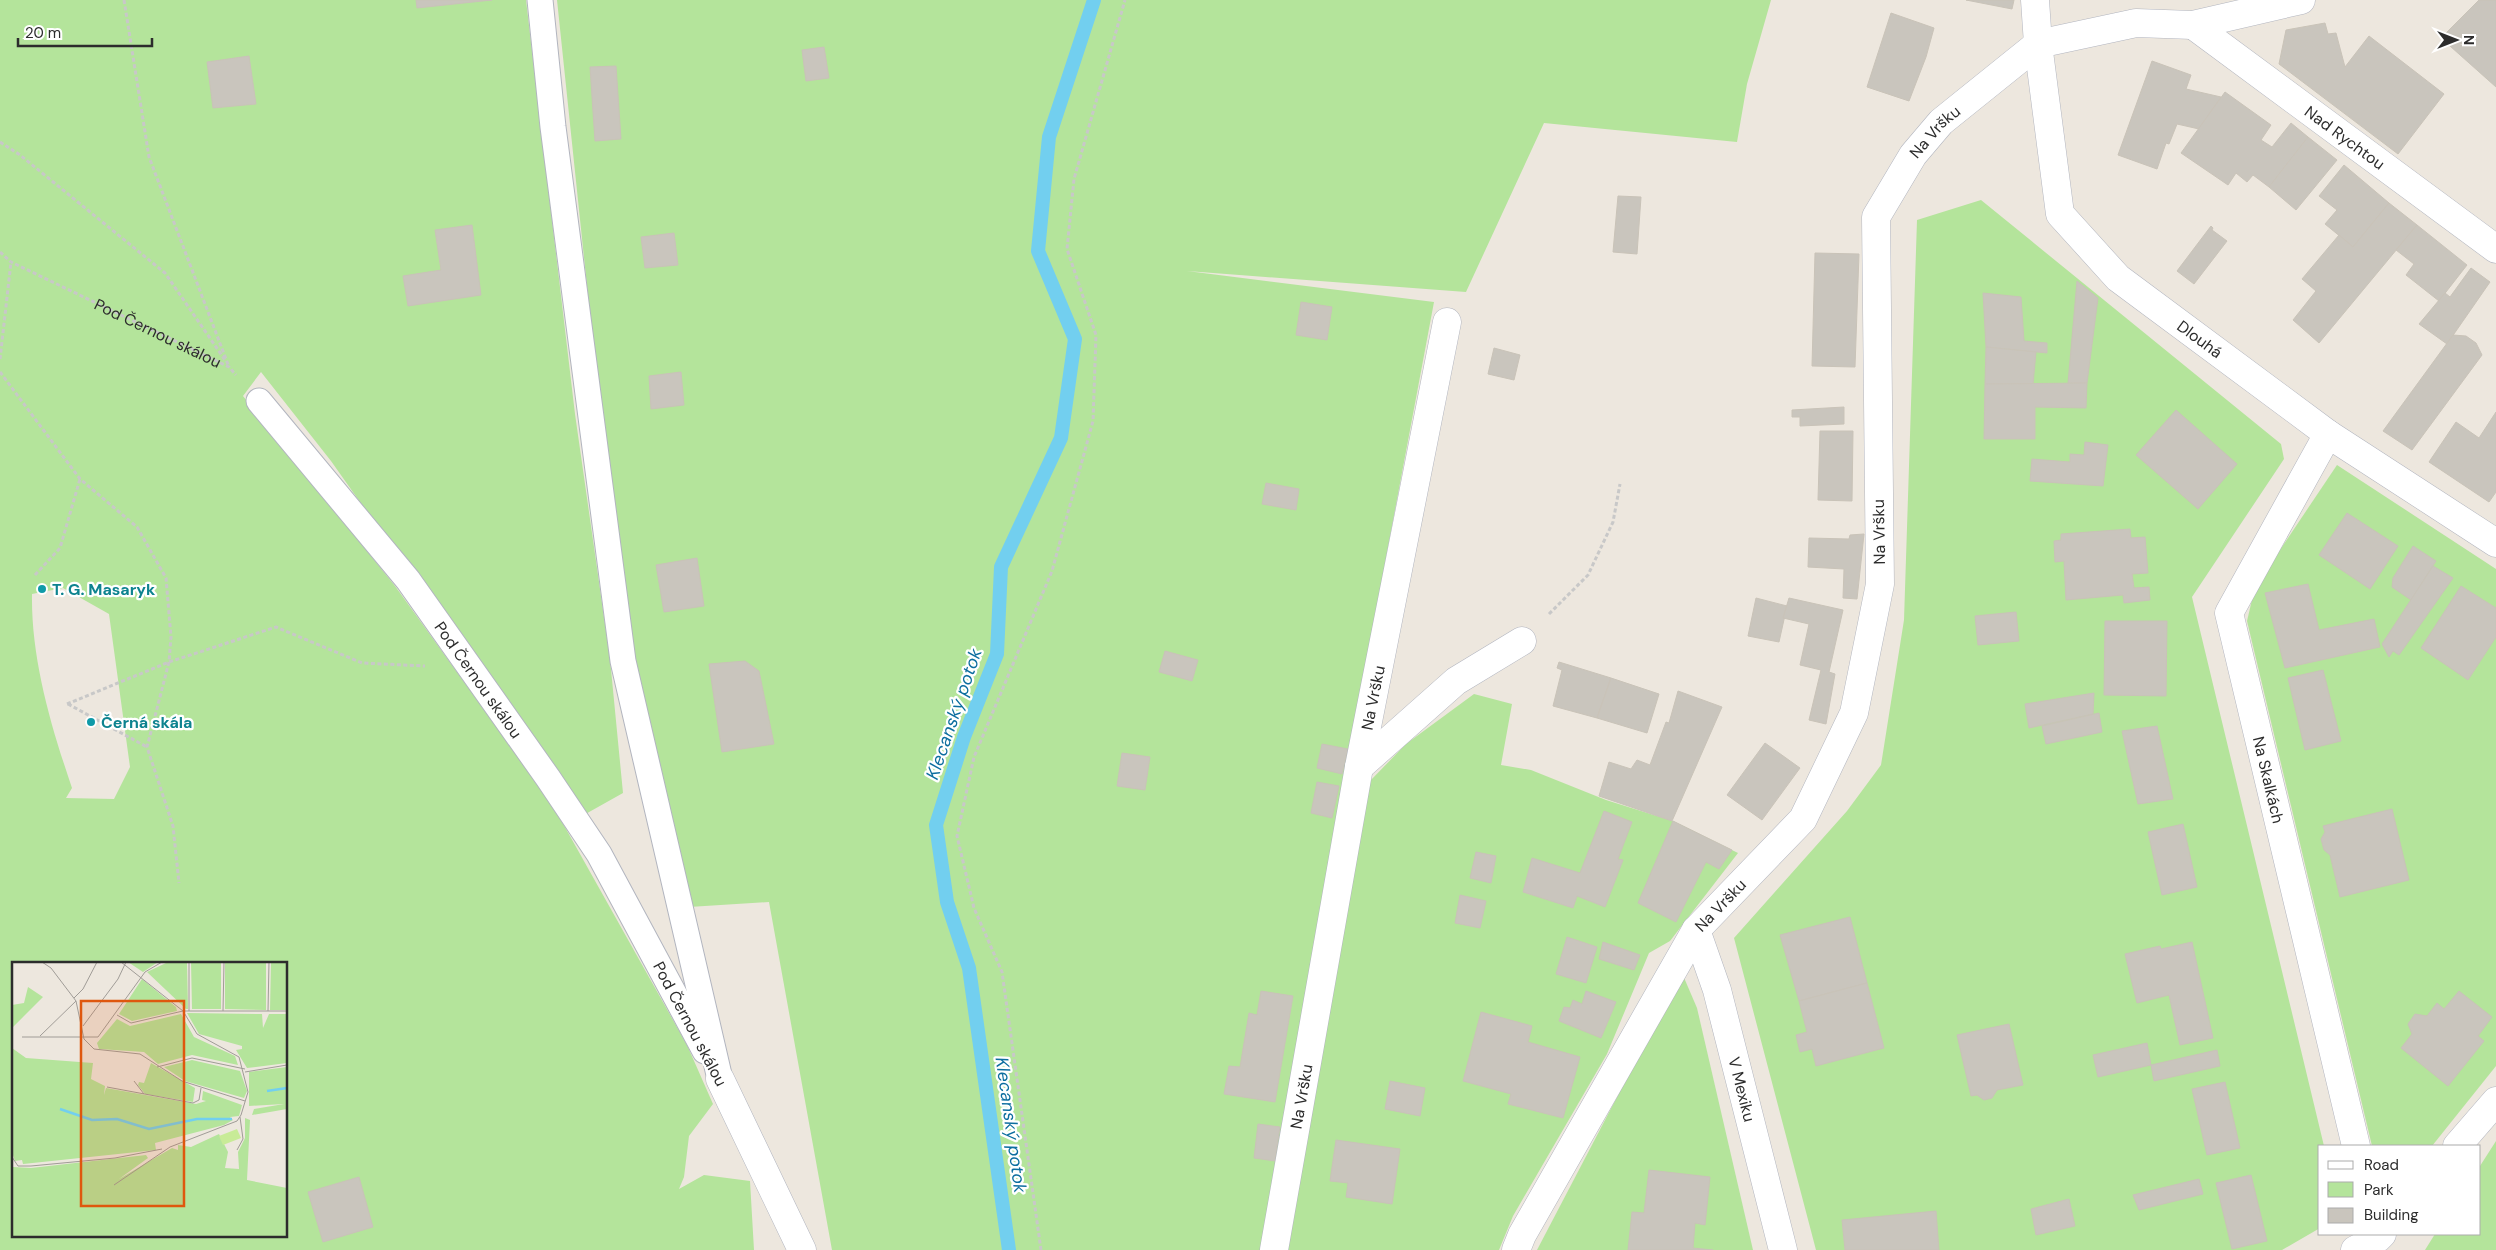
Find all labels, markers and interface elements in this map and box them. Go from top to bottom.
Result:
scale bar [18,15,151,47]
north arrow [2431,15,2481,65]
text: 20 m [25,23,61,43]
text: N [2460,35,2478,45]
street label: Na Vršku [1905,100,1964,162]
street label: Nad Rychtou [2301,101,2389,174]
street label: Pod Černou skálou [91,293,225,372]
street label: Dlouhá [2173,315,2227,363]
street label: Na Vršku [1868,499,1890,565]
place label: T. G. Masaryk [52,579,156,600]
marker: T. G. Masaryk [36,583,48,595]
street label: Pod Černou skálou [430,617,527,742]
water label: Klecanský potok [920,645,988,783]
street label: Na Vršku [1356,664,1389,732]
place label: Černá skála [101,712,192,733]
marker: Černá skála [85,716,97,728]
street label: Na Skalkách [2248,734,2289,825]
street label: Na Vršku [1690,874,1750,936]
street label: Pod Černou skálou [648,958,732,1090]
inset map [12,962,288,1238]
water label: Klecanský potok [990,1055,1033,1195]
street label: V Mexiku [1724,1055,1761,1124]
street label: Na Vršku [1285,1062,1317,1130]
legend [2318,1145,2481,1235]
text: Road [2364,1155,2399,1175]
text: Park [2364,1180,2394,1200]
text: Building [2364,1205,2419,1225]

